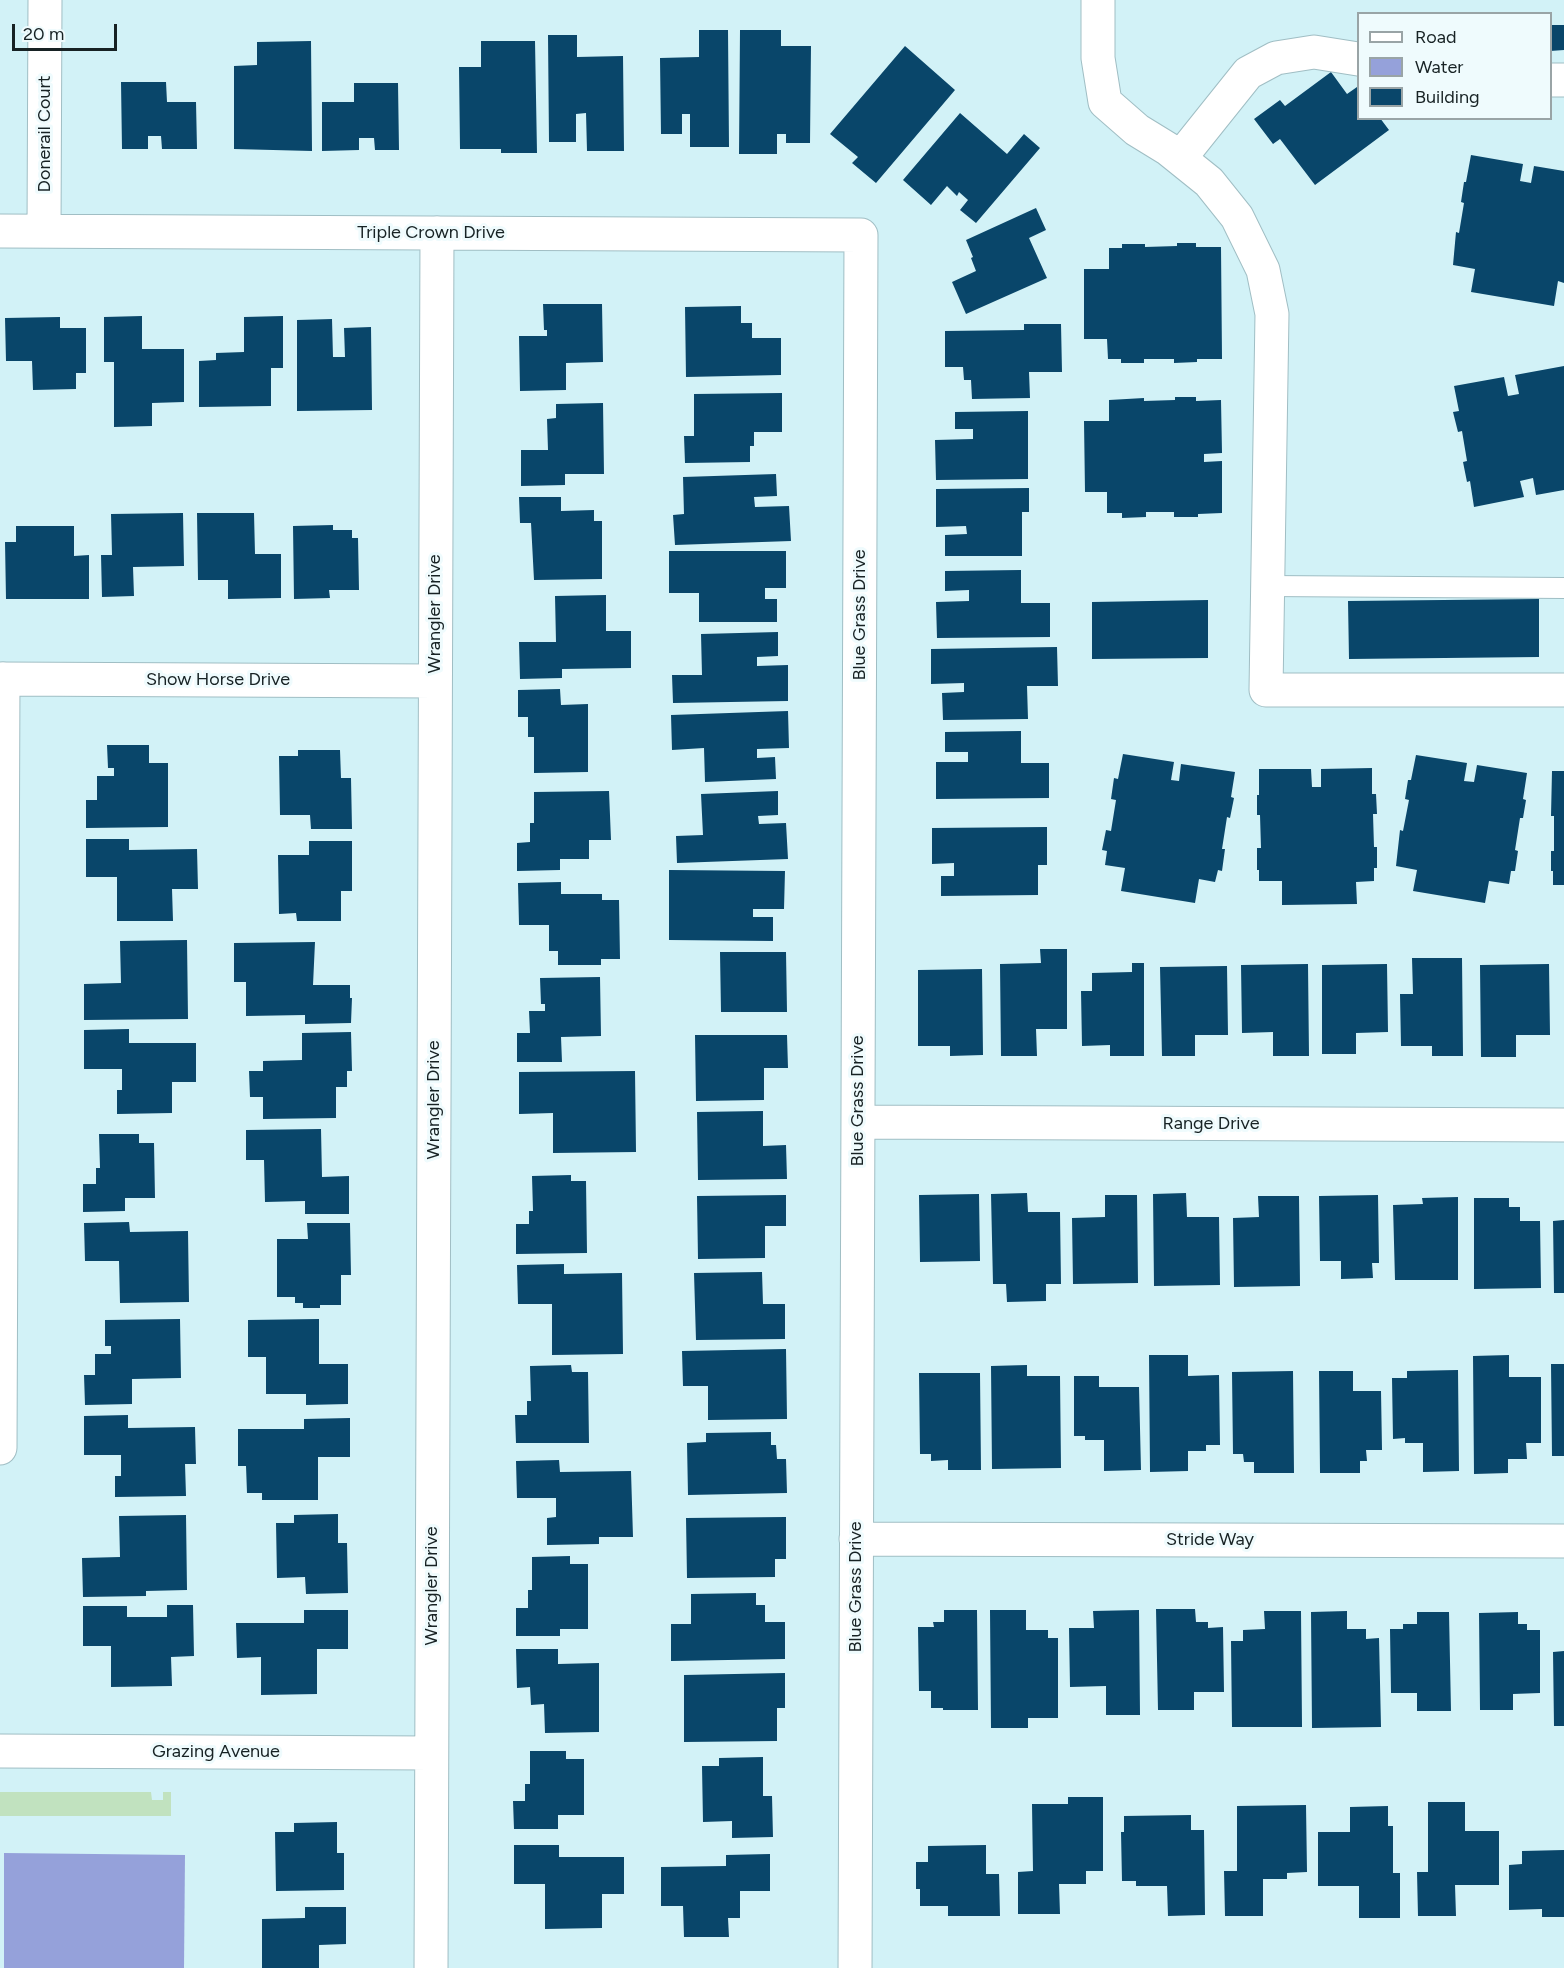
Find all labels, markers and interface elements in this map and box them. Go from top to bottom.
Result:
scale bar [15,12,120,50]
legend [1357,12,1552,120]
text: 20 m [23,23,64,45]
text: Road [1415,26,1456,48]
text: Water [1415,56,1463,78]
street label: Donerail Court [34,76,56,192]
text: Building [1415,86,1480,108]
street label: Triple Crown Drive [357,222,505,244]
street label: Blue Grass Drive [849,549,871,681]
street label: Wrangler Drive [424,554,446,674]
street label: Show Horse Drive [146,669,290,691]
street label: Blue Grass Drive [847,1035,869,1167]
street label: Wrangler Drive [423,1040,445,1160]
street label: Range Drive [1163,1113,1259,1135]
street label: Blue Grass Drive [845,1521,867,1653]
street label: Wrangler Drive [421,1526,443,1646]
street label: Stride Way [1166,1529,1254,1551]
street label: Grazing Avenue [152,1741,280,1763]

